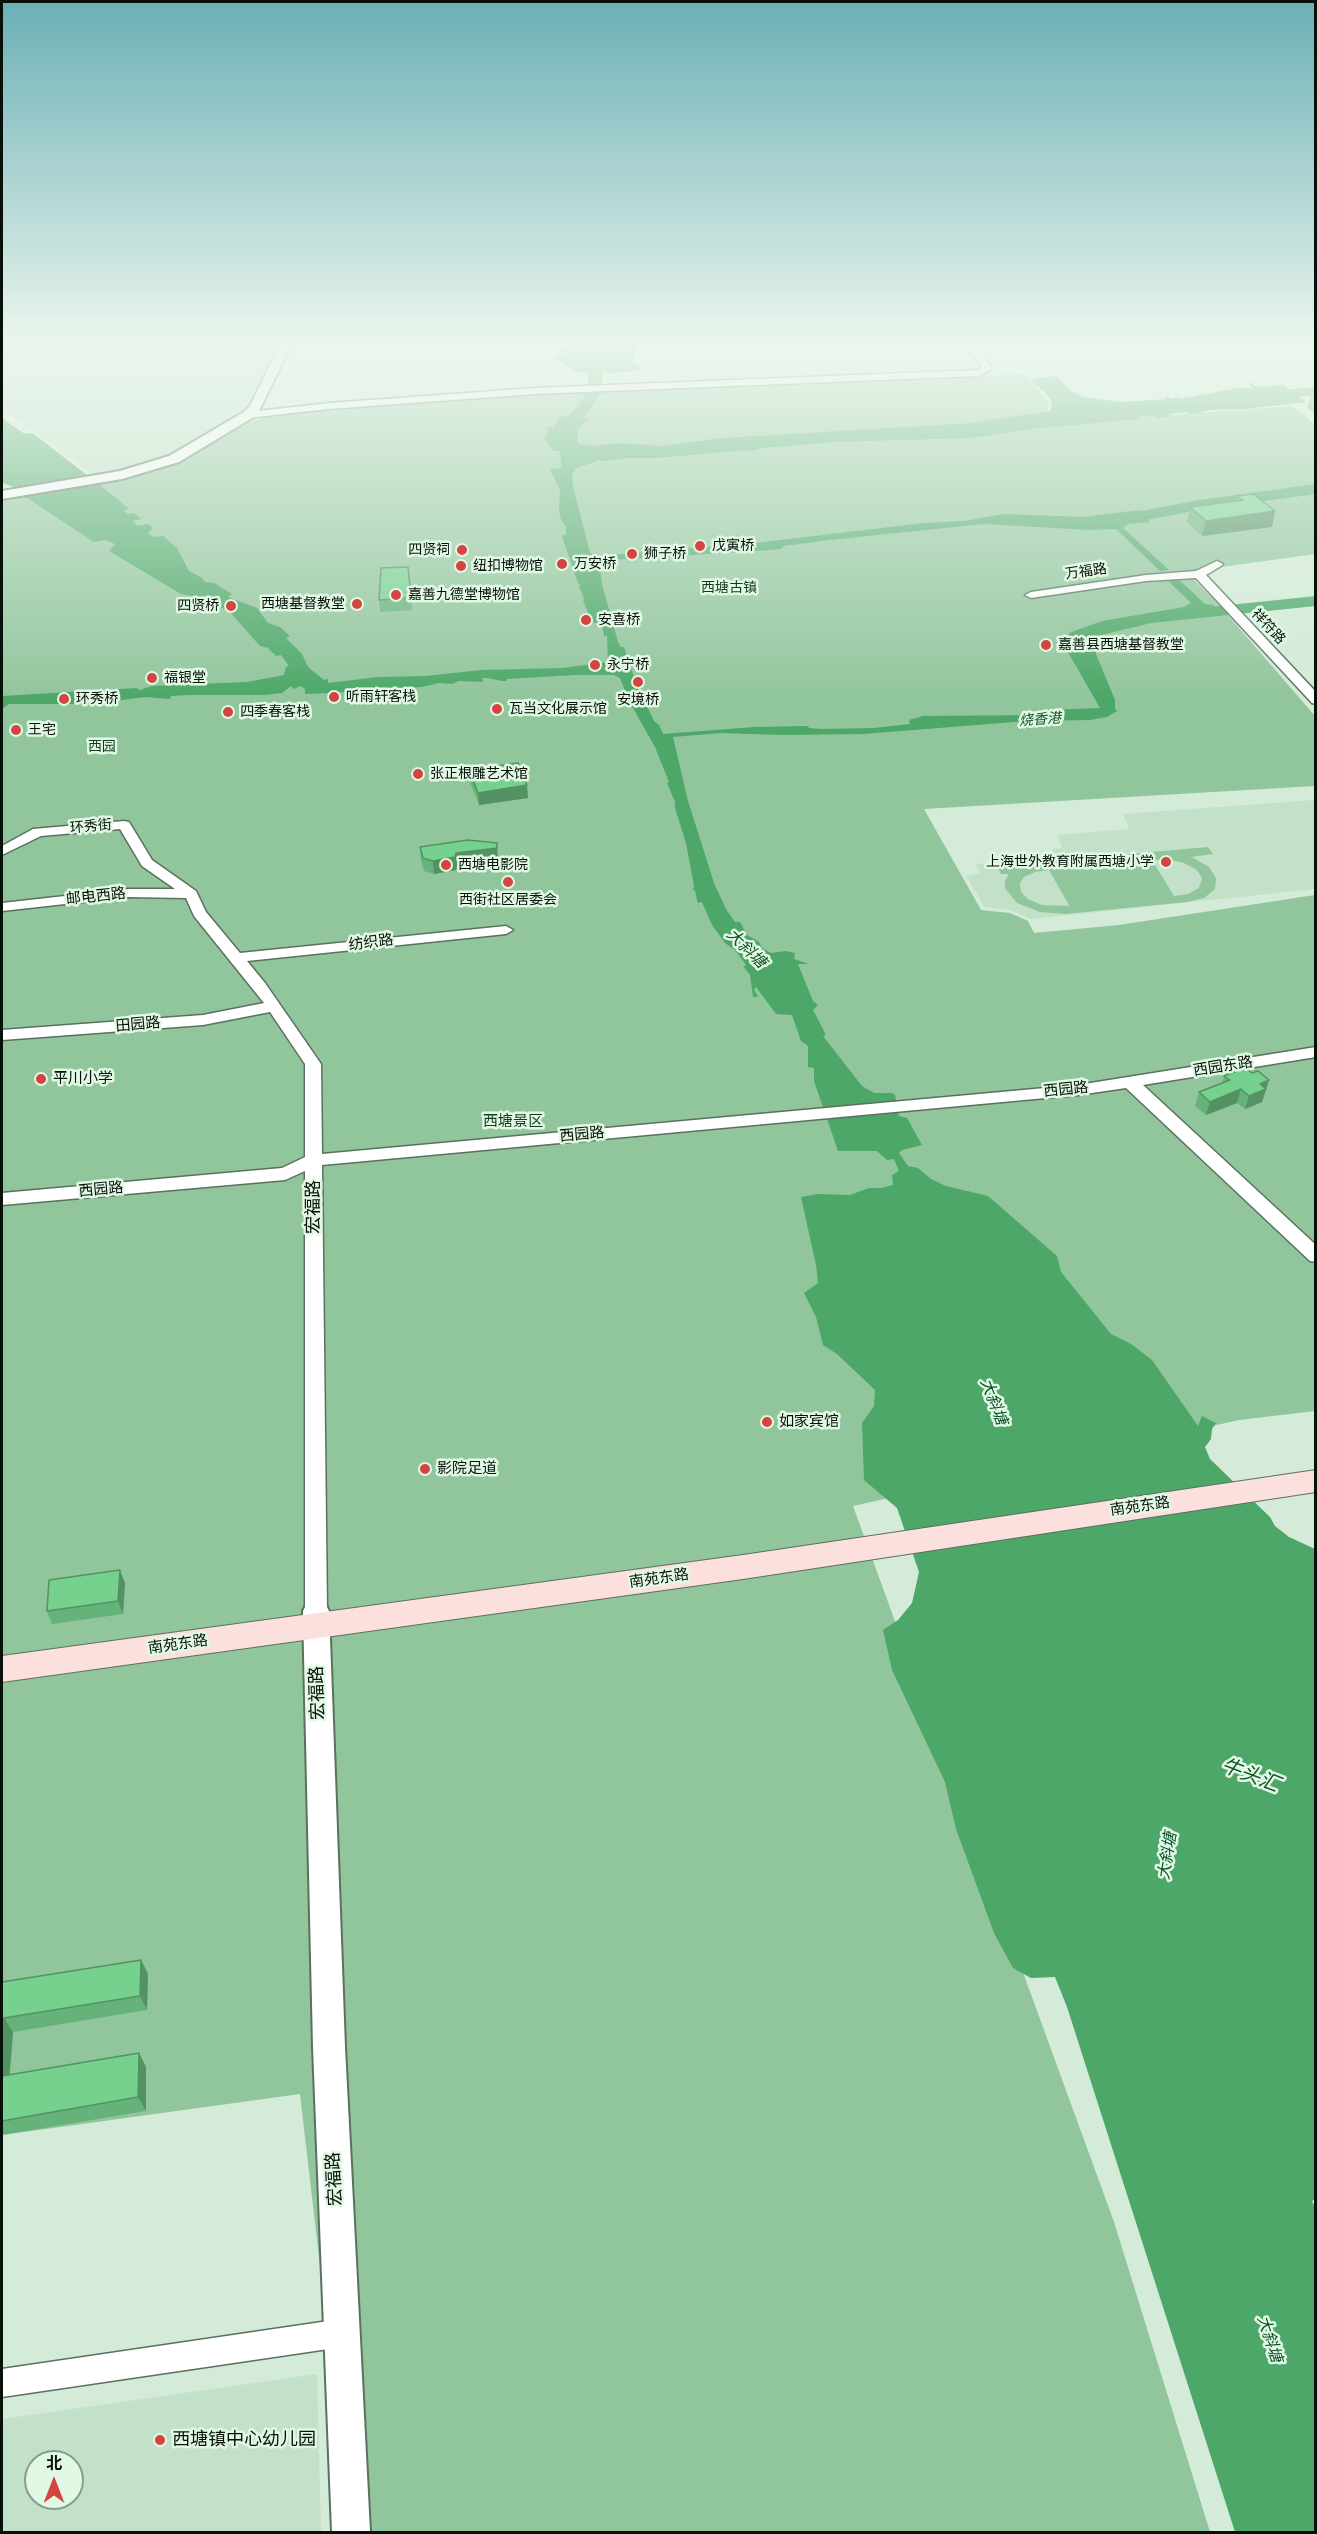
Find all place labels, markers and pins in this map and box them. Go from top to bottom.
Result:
place label: 戊寅桥 [712,538,754,554]
marker: 戊寅桥 [693,539,707,553]
place label: 四贤祠 [408,542,450,558]
marker: 四贤祠 [455,543,469,557]
place label: 狮子桥 [644,546,686,562]
marker: 狮子桥 [625,547,639,561]
place label: 万安桥 [574,556,616,572]
marker: 万安桥 [555,557,569,571]
place label: 纽扣博物馆 [473,558,543,574]
marker: 纽扣博物馆 [454,559,468,573]
place label: 嘉善九德堂博物馆 [408,587,520,603]
marker: 嘉善九德堂博物馆 [389,588,403,602]
place label: 西塘基督教堂 [261,596,345,612]
marker: 西塘基督教堂 [350,597,364,611]
place label: 四贤桥 [177,598,219,614]
marker: 四贤桥 [224,599,238,613]
place label: 安喜桥 [598,612,640,628]
marker: 安喜桥 [579,613,593,627]
place label: 嘉善县西塘基督教堂 [1058,637,1184,653]
marker: 嘉善县西塘基督教堂 [1039,638,1053,652]
place label: 永宁桥 [607,657,649,673]
marker: 永宁桥 [588,658,602,672]
place label: 福银堂 [164,670,206,686]
marker: 福银堂 [145,671,159,685]
marker: 安境桥 [631,675,645,689]
place label: 听雨轩客栈 [346,689,416,705]
marker: 听雨轩客栈 [327,690,341,704]
place label: 环秀桥 [76,691,118,707]
marker: 环秀桥 [57,692,71,706]
place label: 安境桥 [617,692,659,708]
place label: 瓦当文化展示馆 [509,701,607,717]
marker: 瓦当文化展示馆 [490,702,504,716]
place label: 四季春客栈 [240,704,310,720]
marker: 四季春客栈 [221,705,235,719]
place label: 王宅 [28,722,56,738]
marker: 王宅 [9,723,23,737]
place label: 张正根雕艺术馆 [430,766,528,782]
marker: 张正根雕艺术馆 [411,767,425,781]
place label: 上海世外教育附属西塘小学 [986,854,1154,870]
marker: 上海世外教育附属西塘小学 [1159,855,1173,869]
place label: 西塘电影院 [458,857,528,873]
marker: 西塘电影院 [439,858,453,872]
marker: 西街社区居委会 [501,875,515,889]
place label: 西街社区居委会 [459,892,557,908]
place label: 平川小学 [53,1070,113,1088]
marker: 平川小学 [34,1072,48,1086]
place label: 如家宾馆 [779,1413,839,1431]
marker: 如家宾馆 [760,1415,774,1429]
place label: 影院足道 [437,1460,497,1478]
marker: 影院足道 [418,1462,432,1476]
place label: 西塘镇中心幼儿园 [172,2429,316,2451]
marker: 西塘镇中心幼儿园 [153,2433,167,2447]

